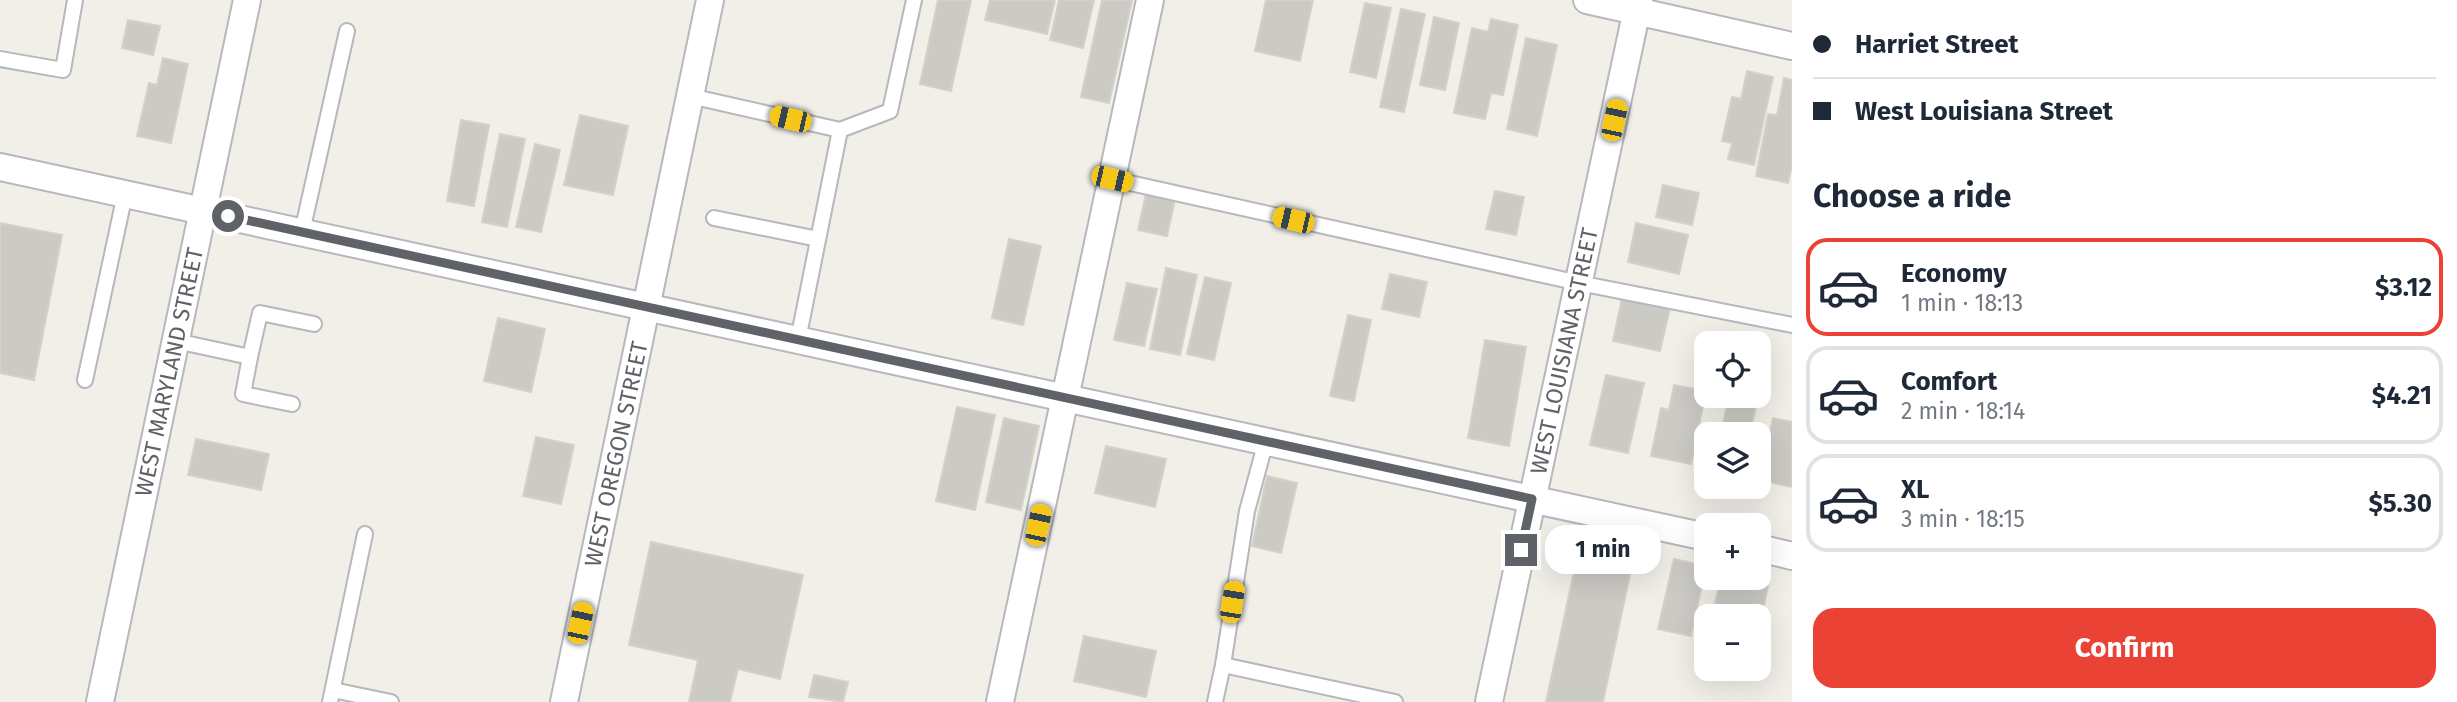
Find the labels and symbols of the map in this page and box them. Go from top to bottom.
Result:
car [1600,97,1629,143]
car [768,104,813,134]
car [1090,164,1135,194]
route start [212,200,244,232]
car [1271,205,1316,235]
street label: WEST LOUISIANA STREET [1524,225,1604,477]
street label: WEST MARYLAND STREET [129,245,209,499]
street label: WEST OREGON STREET [578,339,654,569]
car [1024,502,1053,548]
callout: 1 min [1546,526,1661,574]
route end [1505,534,1537,566]
car [1219,580,1246,624]
car [566,600,595,646]

